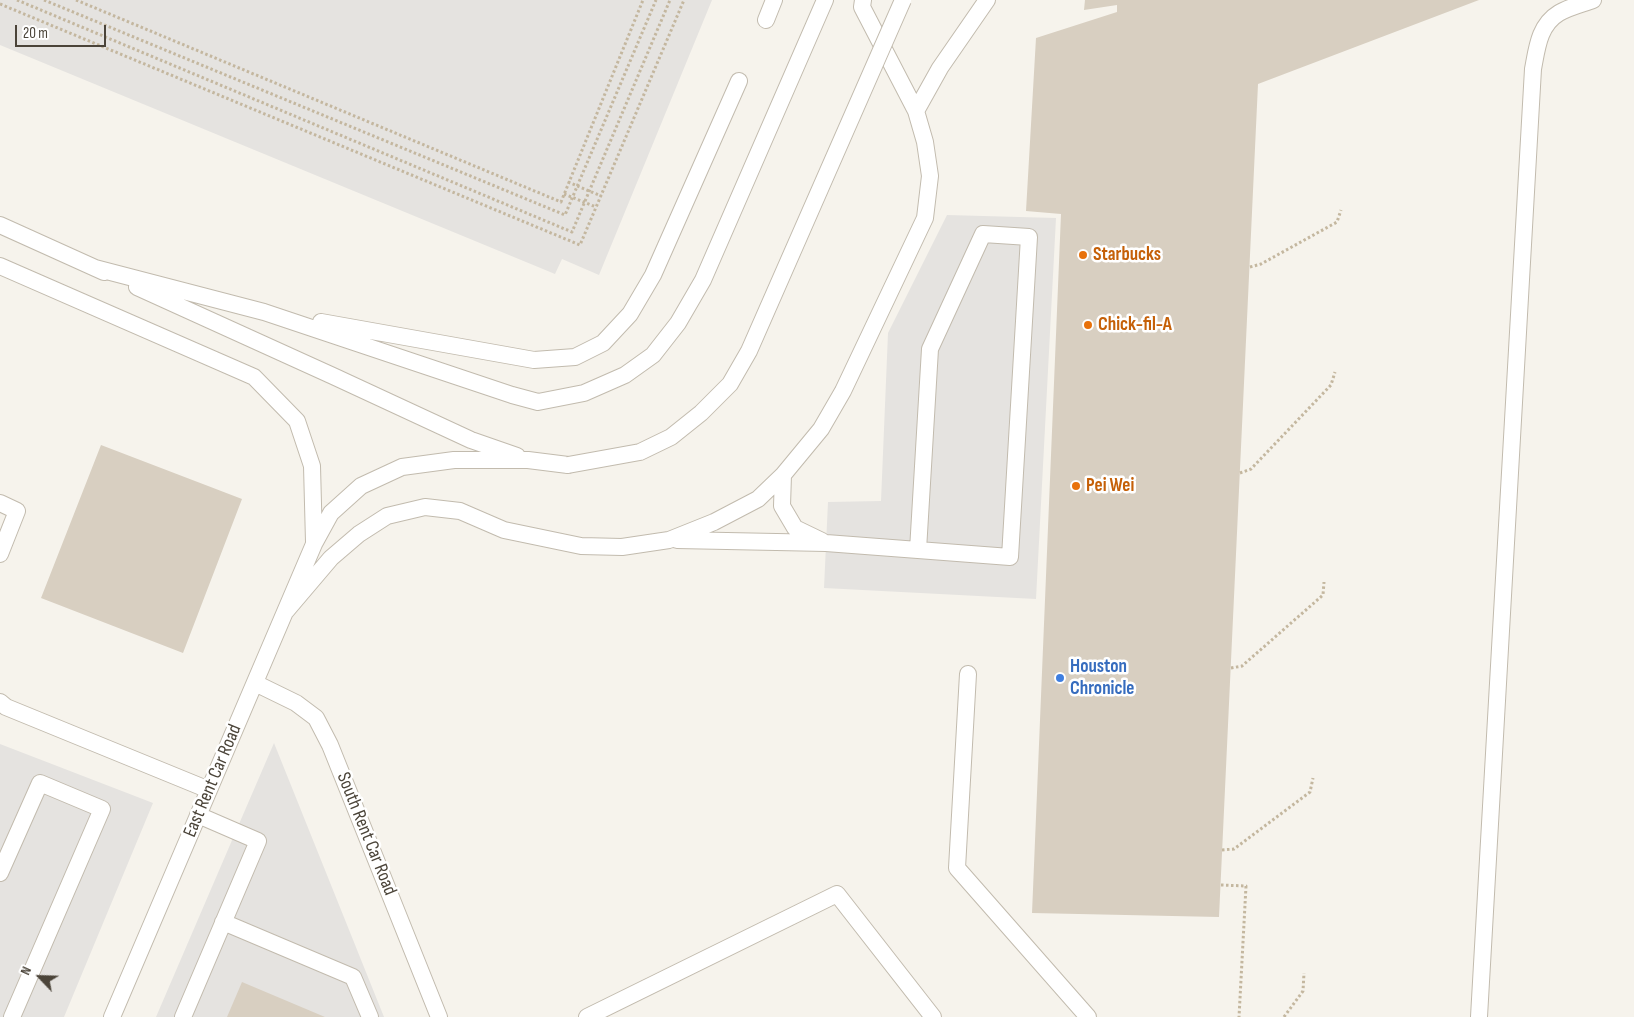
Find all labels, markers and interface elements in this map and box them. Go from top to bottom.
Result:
scale bar [18,15,109,47]
text: 20 m [23,24,48,43]
place label: Starbucks [1093,244,1161,266]
marker: Starbucks [1077,249,1089,261]
place label: Chick-fil-A [1098,314,1172,336]
marker: Chick-fil-A [1082,319,1094,331]
place label: Pei Wei [1086,475,1134,497]
marker: Pei Wei [1070,480,1082,492]
place label: Houston Chronicle [1070,656,1134,700]
marker: Houston Chronicle [1054,672,1066,684]
street label: East Rent Car Road [179,721,247,841]
street label: South Rent Car Road [331,769,401,899]
north arrow [15,952,65,1002]
text: N [17,964,35,978]

